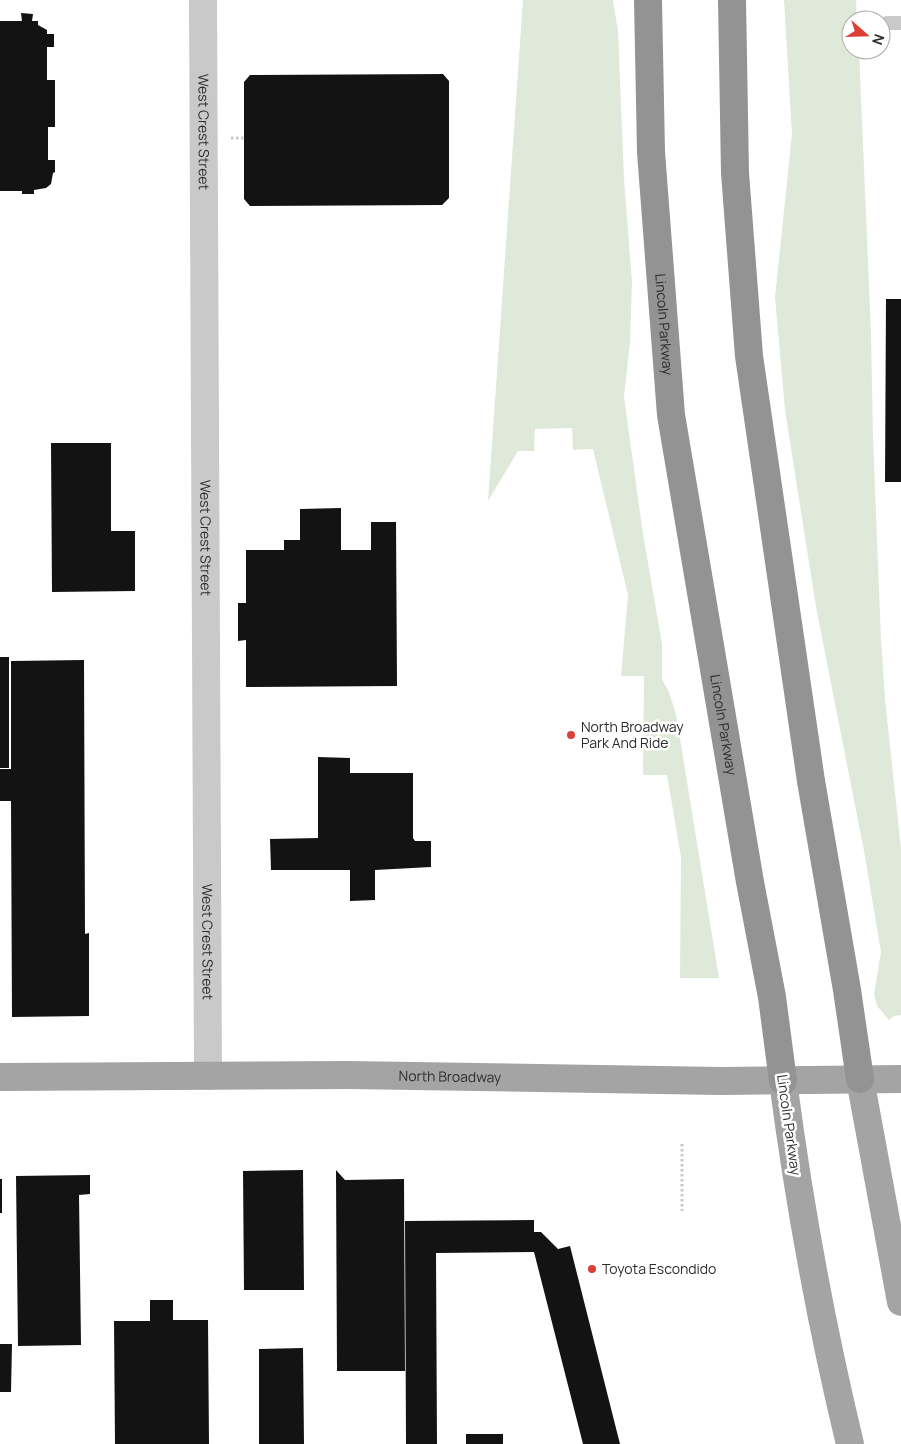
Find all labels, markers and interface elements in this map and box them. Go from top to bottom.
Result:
north arrow [841,10,891,60]
text: N [868,32,889,48]
street label: West Crest Street [194,74,214,191]
street label: Lincoln Parkway [651,273,678,377]
street label: West Crest Street [196,480,216,597]
street label: Lincoln Parkway [706,673,742,777]
place label: North Broadway Park And Ride [581,717,684,752]
marker: North Broadway Park And Ride [565,729,577,741]
street label: West Crest Street [198,884,218,1001]
street label: North Broadway [399,1066,502,1086]
street label: Lincoln Parkway [773,1073,806,1177]
place label: Toyota Escondido [602,1259,716,1278]
marker: Toyota Escondido [586,1263,598,1275]

